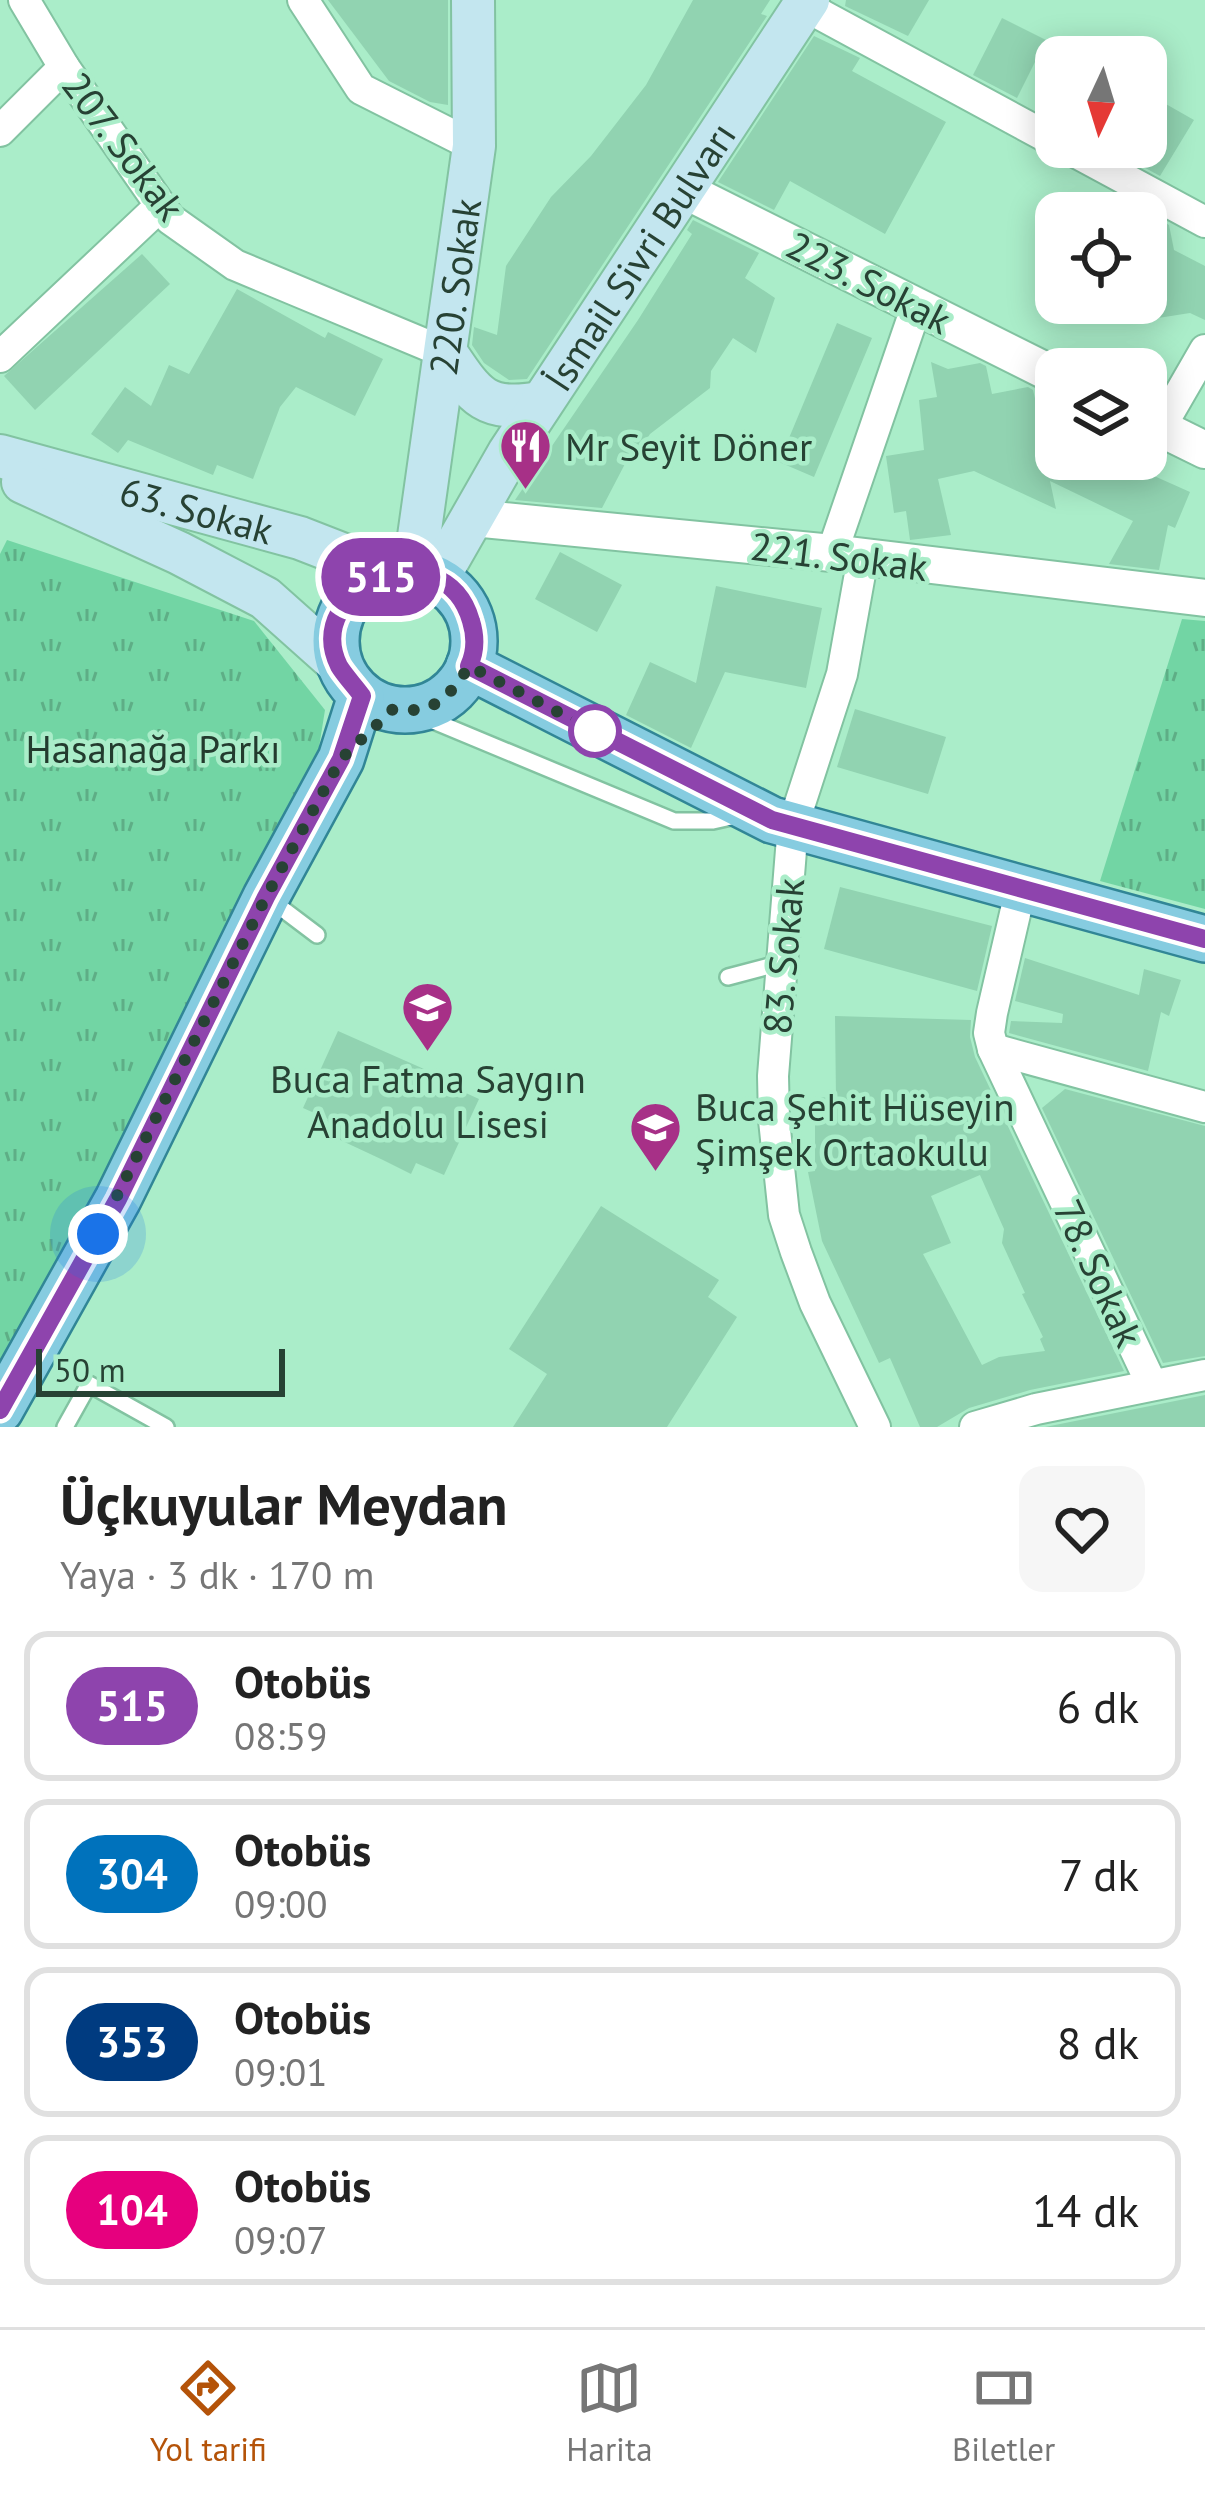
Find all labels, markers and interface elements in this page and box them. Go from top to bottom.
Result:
north arrow [1035,36,1167,168]
map controls [1035,36,1167,480]
street label: 207. Sokak [51,61,197,231]
street label: İsmail Sivri Bulvarı [532,112,746,401]
button: locate [1035,192,1167,324]
street label: 220. Sokak [417,195,492,378]
street label: 223. Sokak [778,219,960,345]
button: layers [1035,348,1167,480]
restaurant icon: Mr Seyit Döner [498,418,554,492]
place label: Mr Seyit Döner [565,421,812,472]
street label: 63. Sokak [115,465,279,555]
street label: 221. Sokak [748,520,931,592]
line badge: 515 [312,538,450,616]
text: 515 [345,549,417,604]
unlabelled marker [570,706,620,756]
park label: Hasanağa Parkı [26,723,280,774]
street label: 83. Sokak [751,875,815,1036]
school or university icon: Buca Fatma Saygın Anadolu Lisesi [400,980,456,1054]
place label: Buca Fatma Saygın Anadolu Lisesi [270,1053,586,1149]
place label: Buca Şehit Hüseyin Şimşek Ortaokulu [695,1081,1015,1177]
school or university icon: Buca Şehit Hüseyin Şimşek Ortaokulu [628,1100,684,1174]
street label: 78. Sokak [1043,1191,1155,1355]
your location [68,1204,128,1264]
scale bar [36,1343,285,1396]
text: 50 m [54,1348,126,1391]
button: heart [1019,1466,1145,1592]
text: Üçkuyular Meydan [60,1467,508,1541]
text: Yaya · 3 dk · 170 m [60,1549,374,1600]
text: Otobüs [234,1652,371,1710]
text: 6 dk [1057,1677,1139,1735]
text: 515 [96,1678,168,1733]
text: 08:59 [234,1710,328,1761]
text: Otobüs [234,1820,371,1878]
text: 7 dk [1059,1845,1139,1903]
text: 304 [96,1846,168,1901]
text: 09:00 [234,1878,328,1929]
text: Otobüs [234,1988,371,2046]
text: 8 dk [1057,2013,1139,2071]
text: 353 [96,2014,168,2069]
text: 09:01 [234,2046,328,2097]
text: Otobüs [234,2156,371,2214]
text: 14 dk [1032,2181,1139,2239]
text: 104 [96,2182,168,2237]
text: 09:07 [234,2214,328,2265]
tab: Yol tarifi [150,2355,267,2470]
tab: Harita [566,2355,653,2470]
tab: Biletler [952,2355,1055,2470]

